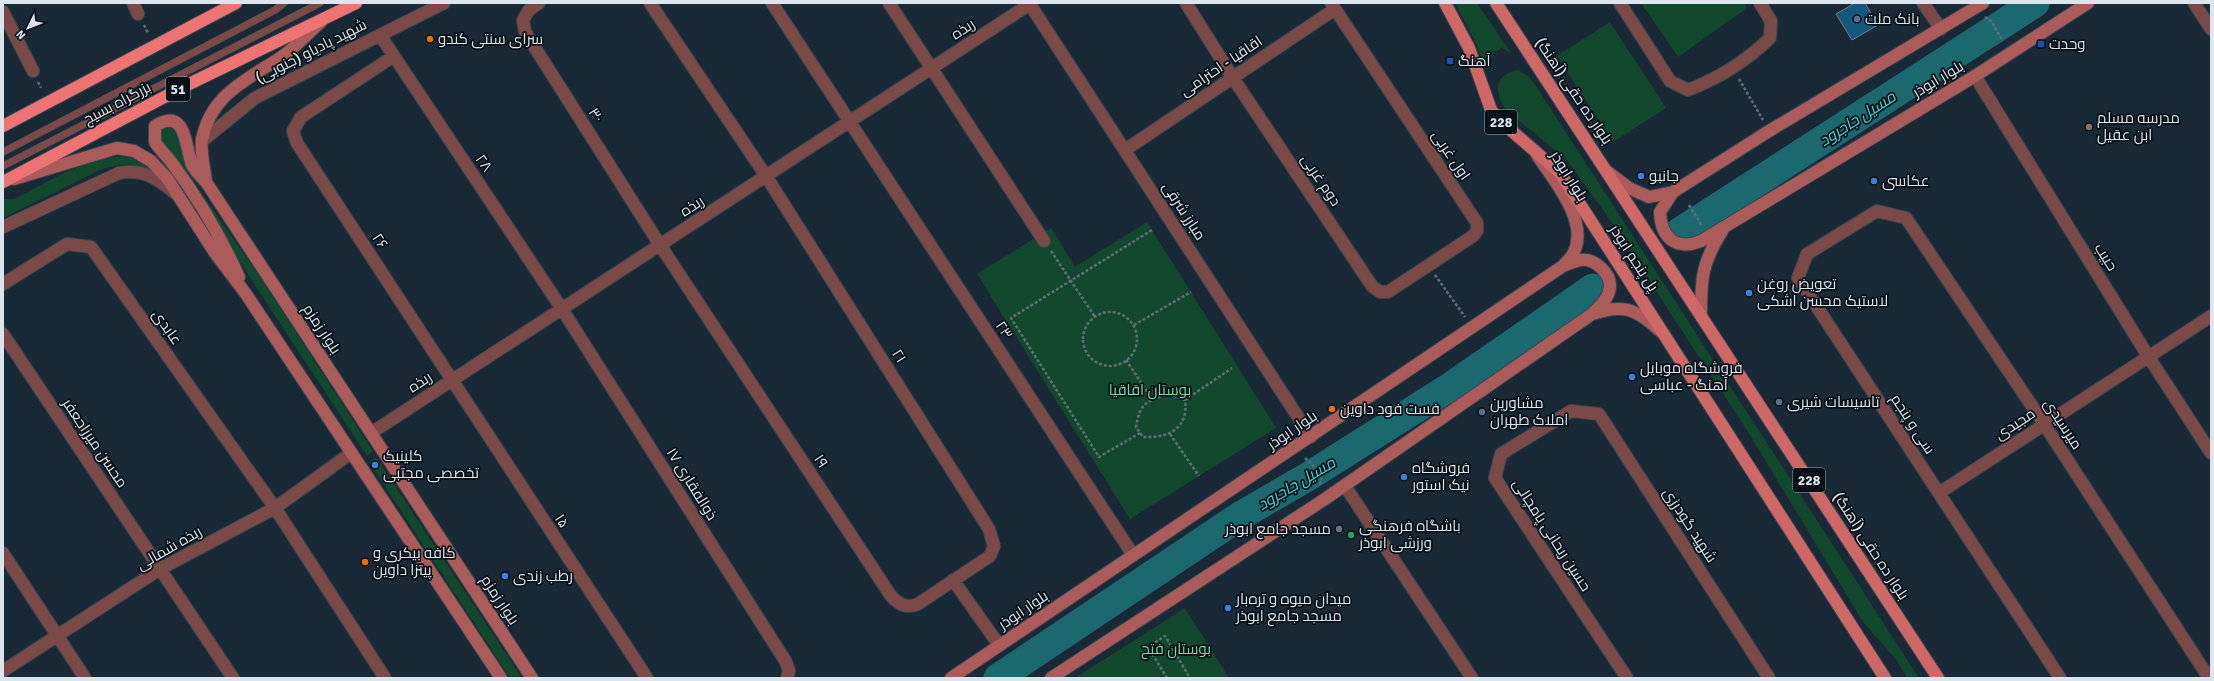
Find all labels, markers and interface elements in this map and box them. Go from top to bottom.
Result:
north arrow [8,8,48,48]
place label: بانک ملت [1865,10,1919,28]
marker: بانک ملت [1852,14,1862,24]
street label: شهید پادیاو (جنوبی) [252,15,370,88]
street label: ربذه [948,15,978,43]
text: N [14,27,28,42]
place label: سرای سنتی کندو [438,30,543,49]
street label: اقاقیا - احترامی [1176,32,1266,101]
marker: سرای سنتی کندو [425,34,435,44]
street label: بلوار ده حقی (آهنگ) [1531,34,1616,148]
place label: وحدت [2049,35,2085,53]
marker: وحدت [2036,39,2046,49]
place label: آهنگ [1458,52,1491,70]
marker: آهنگ [1445,56,1455,66]
street label: بلوار ابوذر [1908,57,1967,102]
road number: 51 [166,77,190,101]
street label: بزرگراه بسیج [80,78,155,130]
water label: مسیل جاجرود [1816,86,1900,151]
street label: ۳۰ [585,104,607,126]
place label: مدرسه مسلم ابن عقیل [2097,109,2180,145]
road number: 228 [1485,110,1517,134]
marker: مدرسه مسلم ابن عقیل [2084,122,2094,132]
street label: اول غربی [1427,127,1474,184]
street label: بلوار ابوذر [1546,146,1592,205]
street label: ۲۸ [472,151,496,175]
street label: دوم غربی [1296,151,1345,210]
place label: جانبو [1649,167,1679,185]
marker: جانبو [1636,171,1646,181]
place label: عکاسى [1882,172,1929,191]
marker: عکاسى [1869,176,1879,186]
street label: مبارز شرقی [1158,179,1209,244]
street label: ربذه [677,192,707,220]
street label: پل پنجم ابوذر [1604,220,1662,295]
street label: ۲۶ [368,230,392,252]
street label: حبیب [2091,240,2121,274]
place label: تعویض روغن لاستیک محسن اشکی [1757,275,1888,311]
marker: تعویض روغن لاستیک محسن اشکی [1744,288,1754,298]
street label: بلوار زمزم [298,301,345,358]
street label: عابدی [148,306,185,349]
street label: ۲۳ [992,318,1016,342]
street label: ۲۱ [888,346,910,366]
place label: فروشگاه موبایل آهنگ - عباسی [1640,359,1743,395]
street label: ربذه [405,368,435,396]
marker: فروشگاه موبایل آهنگ - عباسی [1627,372,1637,382]
park label: بوستان اقاقیا [1109,381,1191,400]
street label: سی و پنجم [1886,391,1939,458]
place label: تاسیسات شیری [1787,393,1879,412]
street label: محسن میرزاجعفر [57,394,131,492]
place label: مشاورین املاک طهران [1490,394,1568,430]
street label: میرسیدی [2039,395,2086,453]
marker: تاسیسات شیری [1774,397,1784,407]
place label: فست فود داوین [1340,400,1440,419]
marker: فست فود داوین [1327,404,1337,414]
street label: مجیدی [1991,404,2039,445]
street label: بلوار ابوذر [1263,407,1320,454]
marker: مشاورین املاک طهران [1477,407,1487,417]
street label: ذوالفقاری ۱۷ [662,445,721,524]
place label: کلینیک تخصصی مجتبی [383,447,479,483]
street label: ۱۹ [810,451,832,471]
water label: مسیل جاجرود [1254,452,1340,515]
place label: فروشگاه نیک استور [1411,459,1470,494]
marker: کلینیک تخصصی مجتبی [370,460,380,470]
road number: 228 [1793,468,1825,492]
marker: فروشگاه نیک استور [1399,472,1409,482]
street label: حسین ریحانی پامچالی [1508,475,1595,595]
street label: شهید گودرزی [1658,484,1721,566]
street label: بلوار ده حقی (آهنگ) [1829,489,1913,604]
street label: ۱۵ [551,511,573,531]
place label: باشگاه فرهنگی ورزشی ابوذر [1358,517,1461,553]
place label: مسجد جامع ابوذر [1224,520,1331,540]
street label: ربذه شمالی [133,522,205,575]
marker: مسجد جامع ابوذر [1334,524,1344,534]
marker: باشگاه فرهنگی ورزشی ابوذر [1346,530,1356,540]
place label: کافه بیکری و پیتزا داوین [373,544,456,580]
marker: کافه بیکری و پیتزا داوین [360,557,370,567]
place label: رطب زندی [513,567,573,586]
marker: رطب زندی [500,571,510,581]
street label: بلوار زمزم [476,572,523,629]
street label: بلوار ابوذر [994,587,1051,634]
place label: میدان میوه و تره‌بار مسجد جامع ابوذر [1235,590,1351,627]
marker: میدان میوه و تره‌بار مسجد جامع ابوذر [1223,603,1233,613]
park label: بوستان فتح [1141,640,1211,660]

